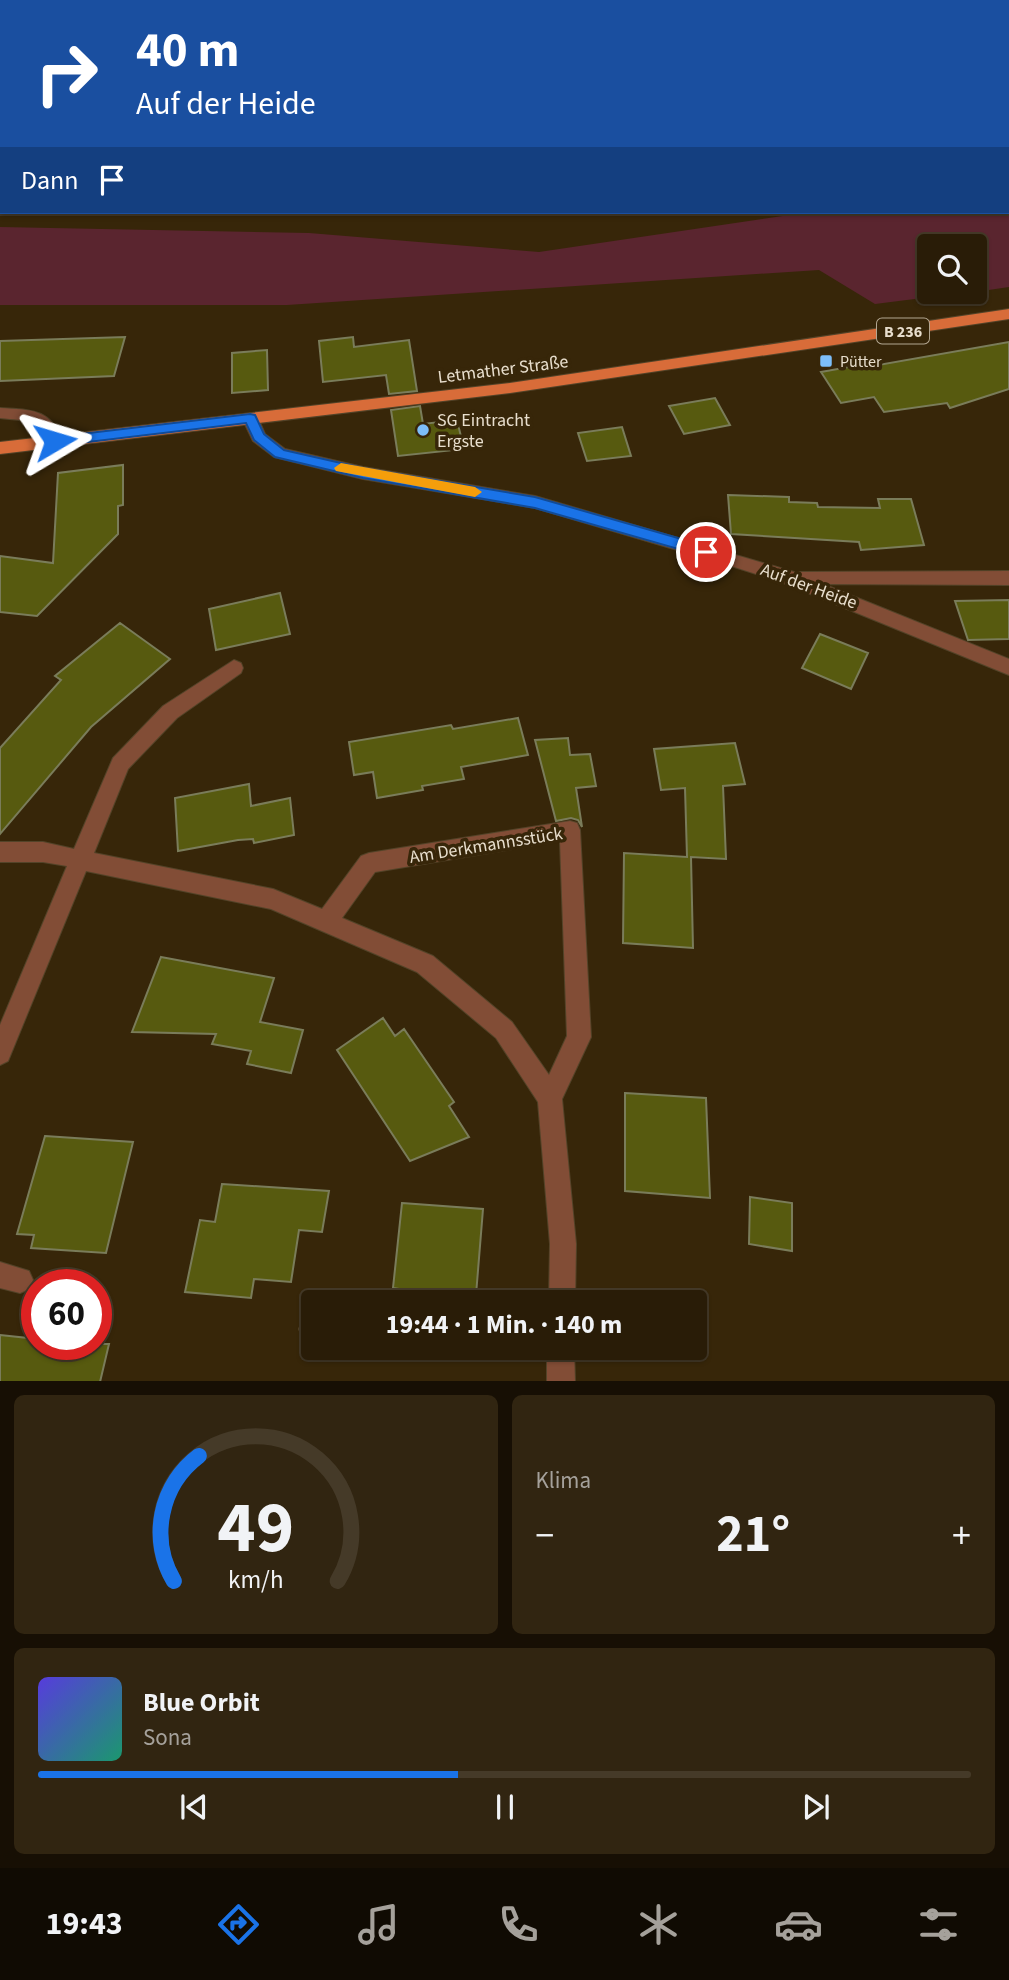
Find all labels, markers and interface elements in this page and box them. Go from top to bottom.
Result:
text: 40 m [136,16,240,86]
icon: right [21,28,112,119]
text: Auf der Heide [136,81,316,127]
icon: arrive [93,161,131,199]
text: Dann [21,162,79,199]
map controls [917,234,987,304]
button: search [917,234,987,304]
road number: B 236 [877,318,929,344]
street label: Letmather Straße [436,349,570,390]
place label: Pütter [840,351,882,373]
marker: Pütter [818,353,834,369]
position arrow [18,404,92,478]
place label: SG Eintracht Ergste [437,408,530,454]
marker: SG Eintracht Ergste [415,422,431,438]
pin [676,522,736,582]
icon: arrive [687,533,725,571]
street label: Auf der Heide [757,557,861,616]
street label: Am Derkmannsstück [408,821,565,870]
speed limit sign: 60 [21,1269,112,1360]
text: 19:44 · 1 Min. · 140 m [386,1306,622,1343]
text: Klima [536,1464,591,1497]
text: 49 [217,1476,294,1580]
text: 21° [716,1498,790,1572]
text: − [536,1509,554,1563]
text: + [952,1509,971,1563]
text: km/h [228,1561,284,1597]
text: Blue Orbit [143,1684,260,1721]
text: Sona [143,1721,192,1754]
icon: previous [175,1788,213,1826]
icon: pause [486,1788,524,1826]
icon: next [797,1788,835,1826]
icon: directions [214,1900,263,1949]
icon: music [354,1900,403,1949]
icon: phone [494,1900,543,1949]
icon: climate [634,1900,683,1949]
icon: car [774,1900,823,1949]
icon: filters [914,1900,963,1949]
text: 19:43 [46,1901,123,1947]

